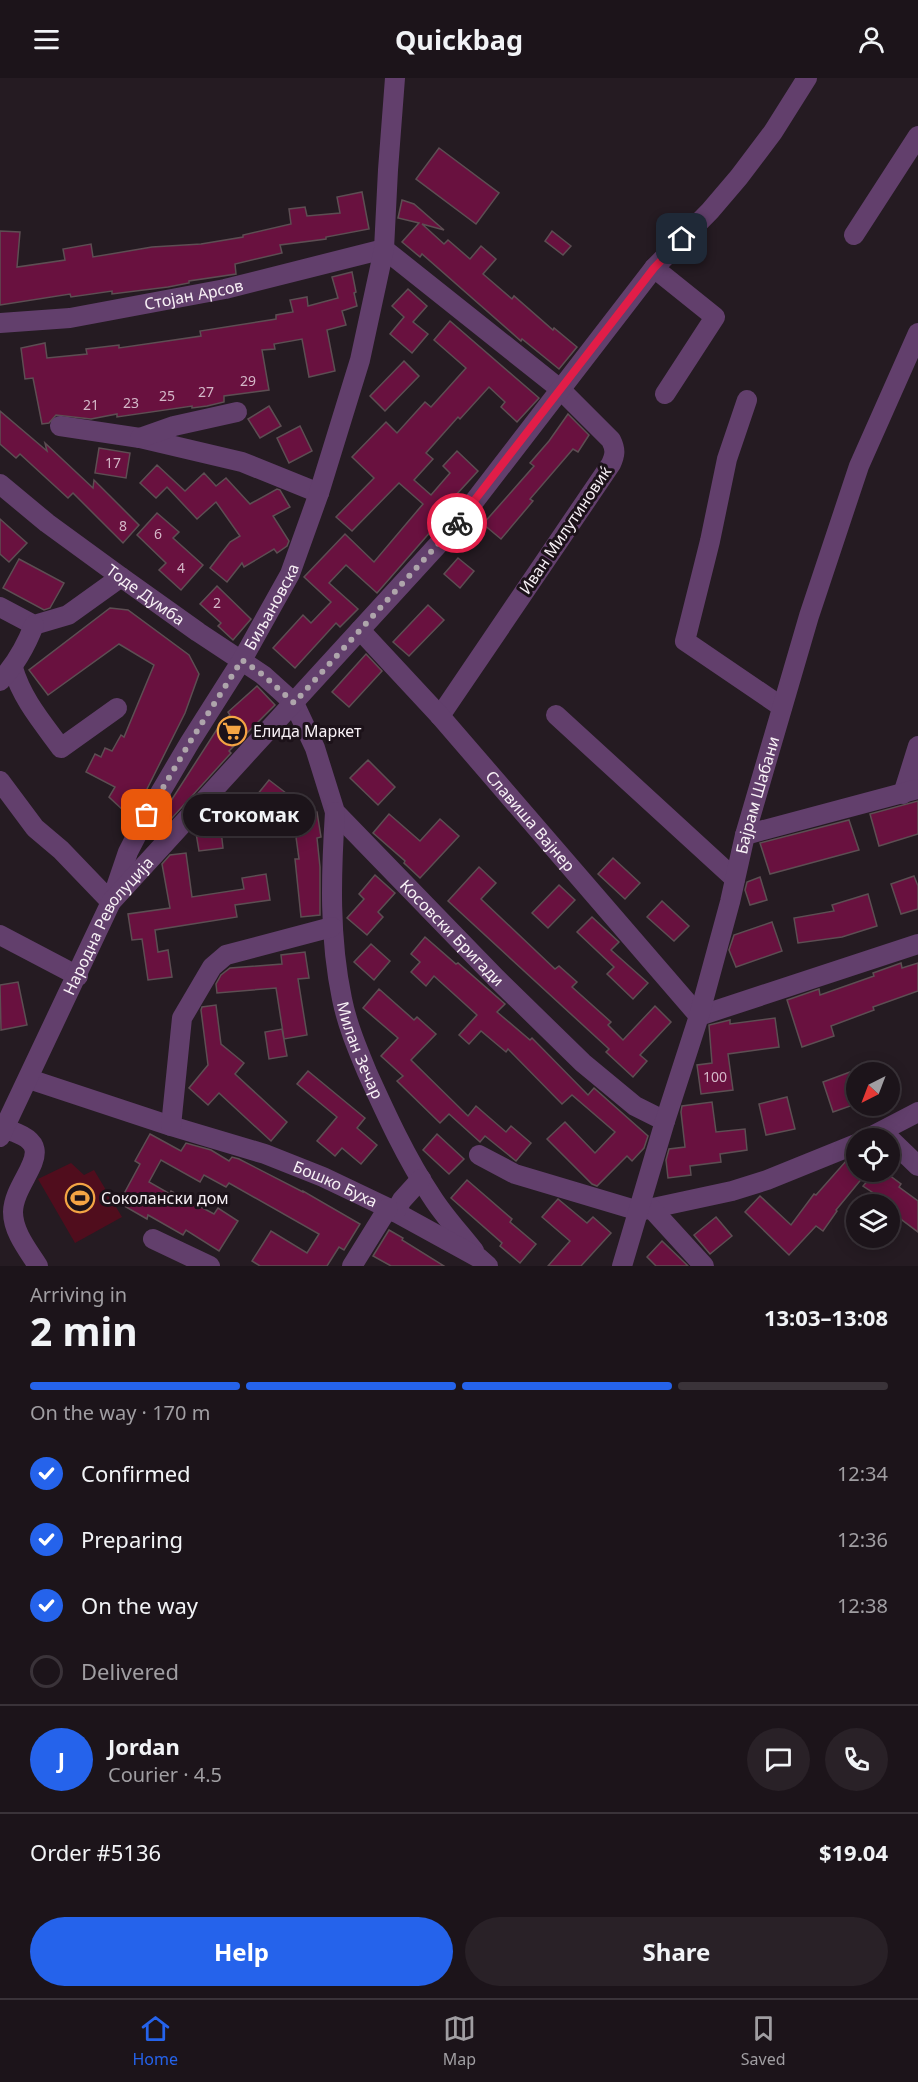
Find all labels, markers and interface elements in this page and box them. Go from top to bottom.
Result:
text: Quickbag [395,21,523,58]
icon: menu [30,23,63,56]
icon: person [855,23,888,56]
pin [656,213,707,264]
icon: home [665,222,698,255]
street label: Стојан Арсов [142,274,245,315]
house number: 29 [240,371,256,390]
house number: 27 [198,382,214,401]
house number: 25 [159,386,175,405]
house number: 23 [123,393,139,412]
house number: 21 [83,395,99,414]
house number: 17 [105,453,121,472]
street label: Иван Милутиновиќ [514,461,616,598]
courier [427,493,487,553]
icon: bike [441,507,474,540]
house number: 8 [119,516,127,535]
house number: 6 [154,524,162,543]
house number: 4 [177,558,185,577]
street label: Тоде Думба [102,559,189,630]
street label: Биљановска [239,561,304,654]
house number: 2 [213,593,221,612]
supermarket icon: Елида Маркет [216,715,248,747]
place label: Елида Маркет [253,720,362,742]
street label: Бајрам Шабани [730,734,784,856]
street label: Славиша Вајнер [481,766,580,876]
pin [121,789,172,840]
callout: Стокомак [183,794,315,836]
icon: bag [130,798,163,831]
text: Стокомак [199,801,299,828]
street label: Народна Револуција [58,852,158,999]
street label: Косовски Бригади [395,875,509,991]
street label: Милан Зечар [332,999,389,1102]
north arrow [846,1062,900,1116]
map controls [846,1062,900,1248]
house number: 100 [703,1067,727,1086]
button: locate [846,1128,900,1182]
street label: Бошко Буха [290,1155,381,1212]
sports icon: Соколански дом [64,1182,96,1214]
place label: Соколански дом [101,1187,229,1209]
button: layers [846,1194,900,1248]
text: Arriving in [30,1281,127,1308]
text: 13:03–13:08 [764,1302,888,1332]
text: 2 min [30,1304,137,1357]
text: On the way · 170 m [30,1399,210,1426]
icon: check [30,1457,63,1490]
text: Confirmed [81,1458,191,1488]
text: 12:34 [837,1460,888,1487]
icon: check [30,1523,63,1556]
text: Preparing [81,1524,183,1554]
text: 12:36 [837,1526,888,1553]
icon: check [30,1589,63,1622]
text: On the way [81,1590,198,1620]
text: 12:38 [837,1592,888,1619]
text: Delivered [81,1656,179,1686]
button: chat [747,1728,810,1791]
button: phone [825,1728,888,1791]
text: Jordan [108,1731,180,1761]
text: J [58,1744,65,1774]
text: Courier · 4.5 [108,1761,222,1788]
text: Order #5136 [30,1837,161,1867]
text: $19.04 [819,1837,888,1867]
button: Help [30,1917,453,1986]
button: Share [465,1917,888,1986]
tab: Home [132,2012,178,2070]
tab: Map [443,2012,476,2070]
tab: Saved [741,2012,786,2070]

